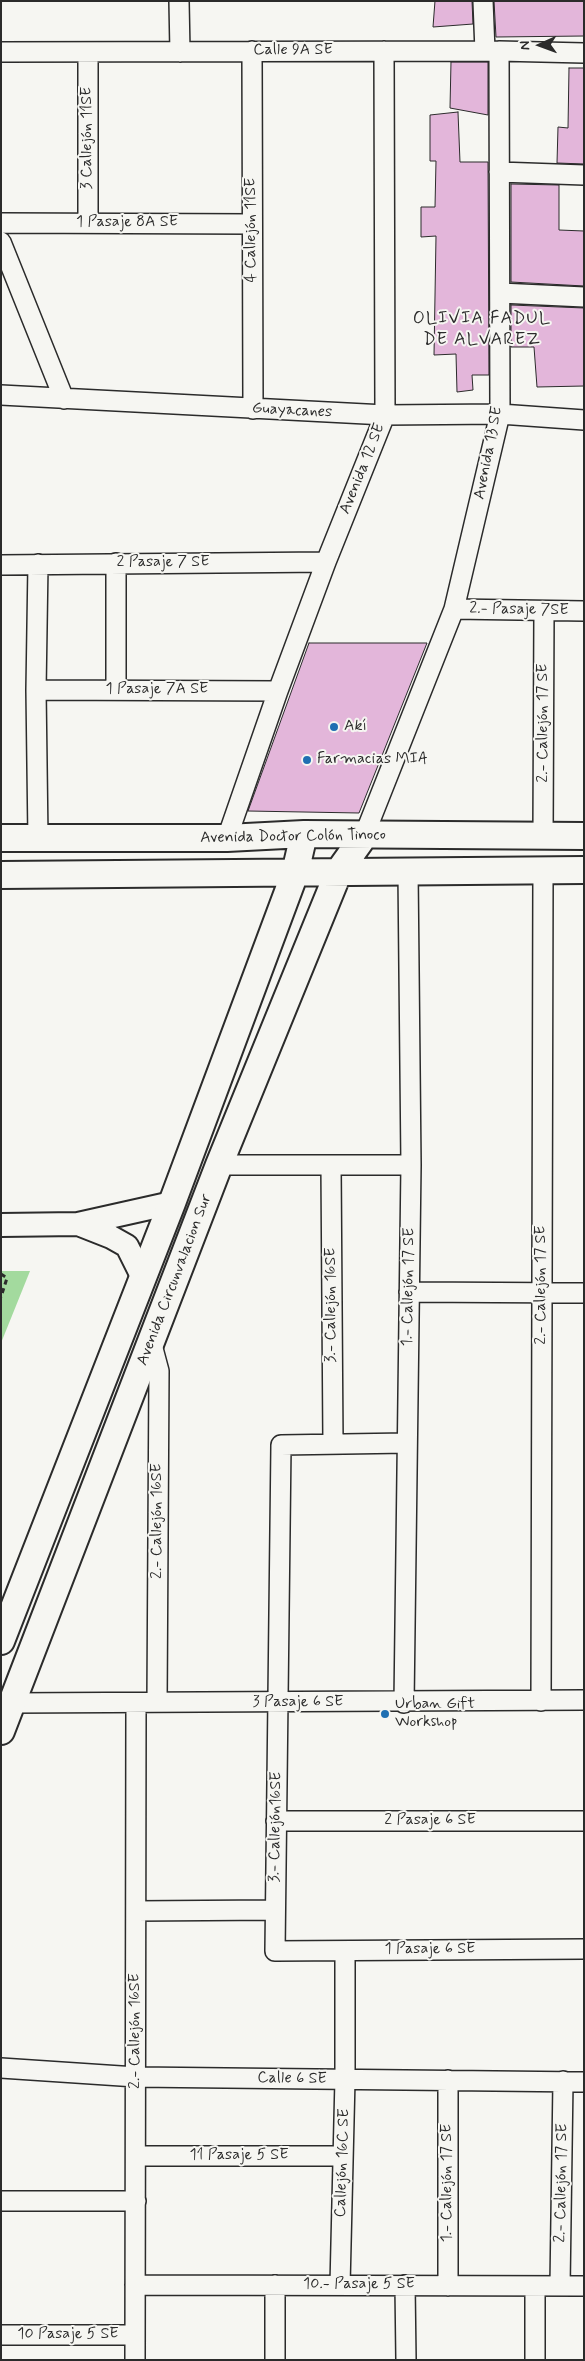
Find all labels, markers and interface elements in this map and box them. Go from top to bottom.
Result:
north arrow [515,20,565,70]
street label: Calle 9A SE [253,41,333,61]
text: N [516,41,534,51]
street label: 3 Callejón 11SE [78,87,98,189]
street label: 4 Callejón 11SE [242,178,262,282]
street label: 1 Pasaje 8A SE [76,213,178,233]
district label: OLIVIA FADUL DE ALVAREZ [413,308,551,350]
street label: Guayacanes [251,399,333,423]
street label: Avenida 13 SE [471,405,507,501]
street label: Avenida 12 SE [336,421,390,517]
street label: 2 Pasaje 7 SE [117,553,209,573]
street label: 2.- Pasaje 7SE [469,600,569,620]
street label: 2.- Callejón 17 SE [534,663,554,783]
street label: 1 Pasaje 7A SE [106,680,208,700]
place label: Akí [344,717,367,737]
marker: Akí [328,721,340,733]
place label: Farmacias MIA [317,750,428,770]
marker: Farmacias MIA [301,754,313,766]
street label: Avenida Doctor Colón Tinoco [200,826,386,848]
street label: Avenida Circunvalacion Sur [133,1192,217,1368]
street label: 2.- Callejón 17 SE [532,1225,552,1345]
street label: 1.- Callejón 17 SE [398,1227,420,1347]
street label: 3.- Callejón 16SE [322,1247,342,1363]
street label: 2.- Callejón 16SE [148,1463,168,1579]
street label: 3 Pasaje 6 SE [253,1693,343,1713]
place label: Urban Gift Workshop [395,1695,475,1733]
marker: Urban Gift Workshop [379,1708,391,1720]
street label: 3.- Callejón16SE [265,1771,287,1883]
street label: 2 Pasaje 6 SE [384,1811,476,1831]
street label: 1 Pasaje 6 SE [385,1940,475,1960]
street label: 2.- Callejón 16SE [126,1973,146,2089]
street label: Calle 6 SE [257,2069,327,2089]
street label: Callejón 16C SE [332,2108,354,2218]
street label: 2.- Callejón 17 SE [551,2123,573,2243]
street label: 1.- Callejón 17 SE [438,2124,458,2242]
street label: 11 Pasaje 5 SE [189,2146,289,2166]
street label: 10.- Pasaje 5 SE [303,2275,415,2295]
street label: 10 Pasaje 5 SE [17,2325,119,2345]

